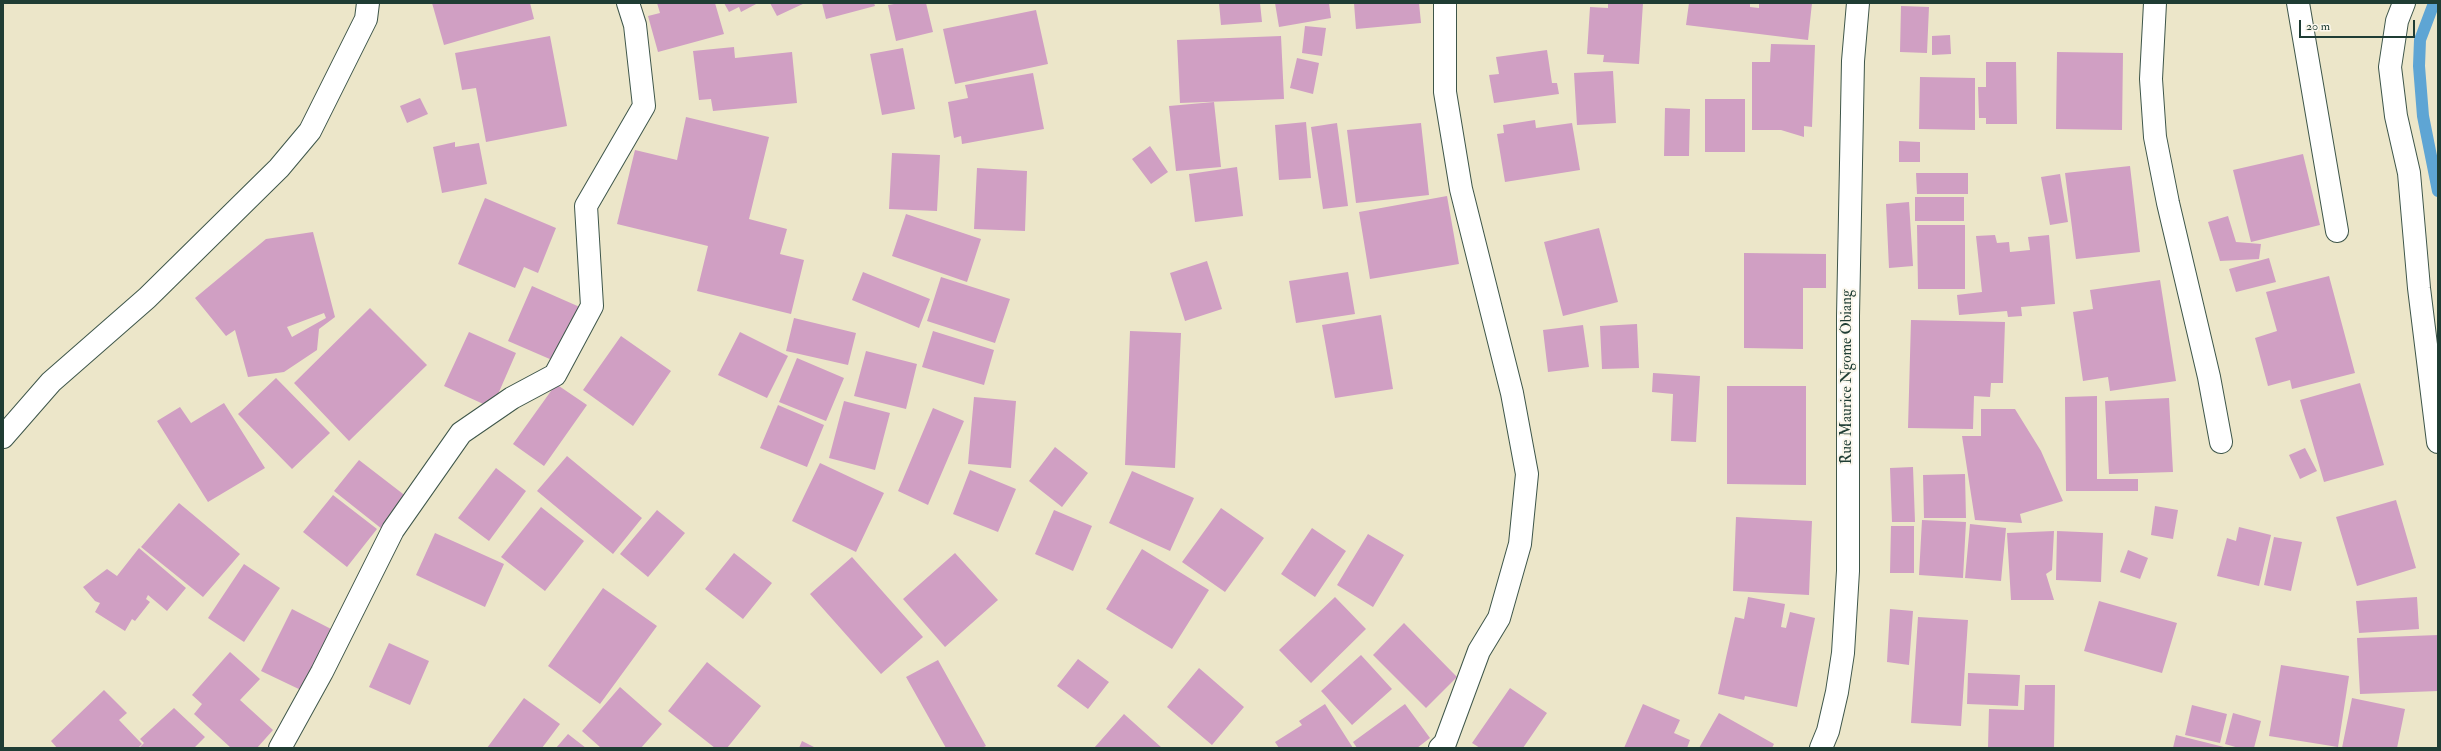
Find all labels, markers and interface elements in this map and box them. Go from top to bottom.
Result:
scale bar [2301,12,2417,38]
text: 20 m [2306,19,2330,34]
street label: Rue Maurice Ngome Obiang [1839,290,1857,464]

